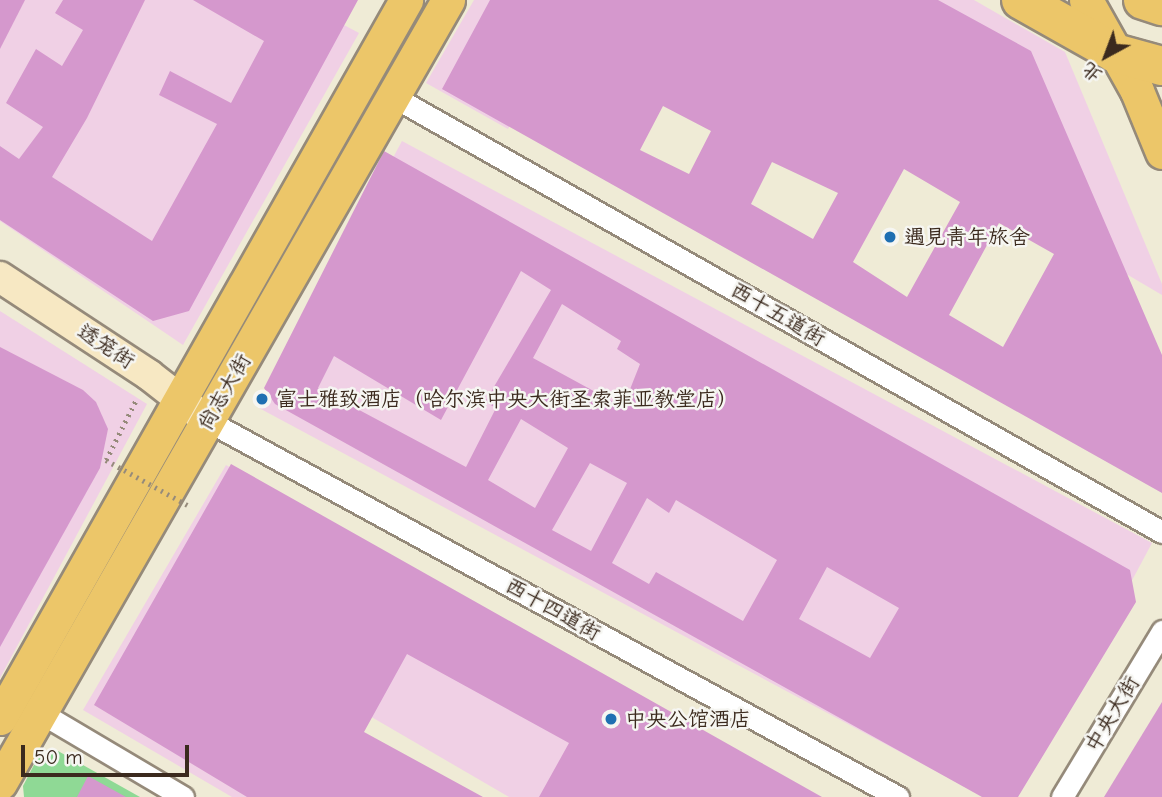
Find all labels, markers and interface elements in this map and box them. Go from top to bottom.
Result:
north arrow [1071,21,1141,91]
text: 北 [1078,57,1107,86]
place label: 遇見青年旅舍 [904,224,1030,250]
marker: 遇見青年旅舍 [882,229,898,245]
street label: 西十五道街 [726,277,830,351]
street label: 透笼街 [73,318,139,374]
street label: 尚志大街 [192,349,256,435]
place label: 富士雅致酒店（哈尔滨中央大街圣索菲亚教堂店） [276,386,738,412]
marker: 富士雅致酒店（哈尔滨中央大街圣索菲亚教堂店） [254,391,270,407]
street label: 西十四道街 [501,573,605,645]
street label: 中央大街 [1080,672,1144,756]
place label: 中央公馆酒店 [625,706,751,732]
marker: 中央公馆酒店 [603,711,619,727]
scale bar [24,730,192,774]
text: 50 m [34,745,83,769]

